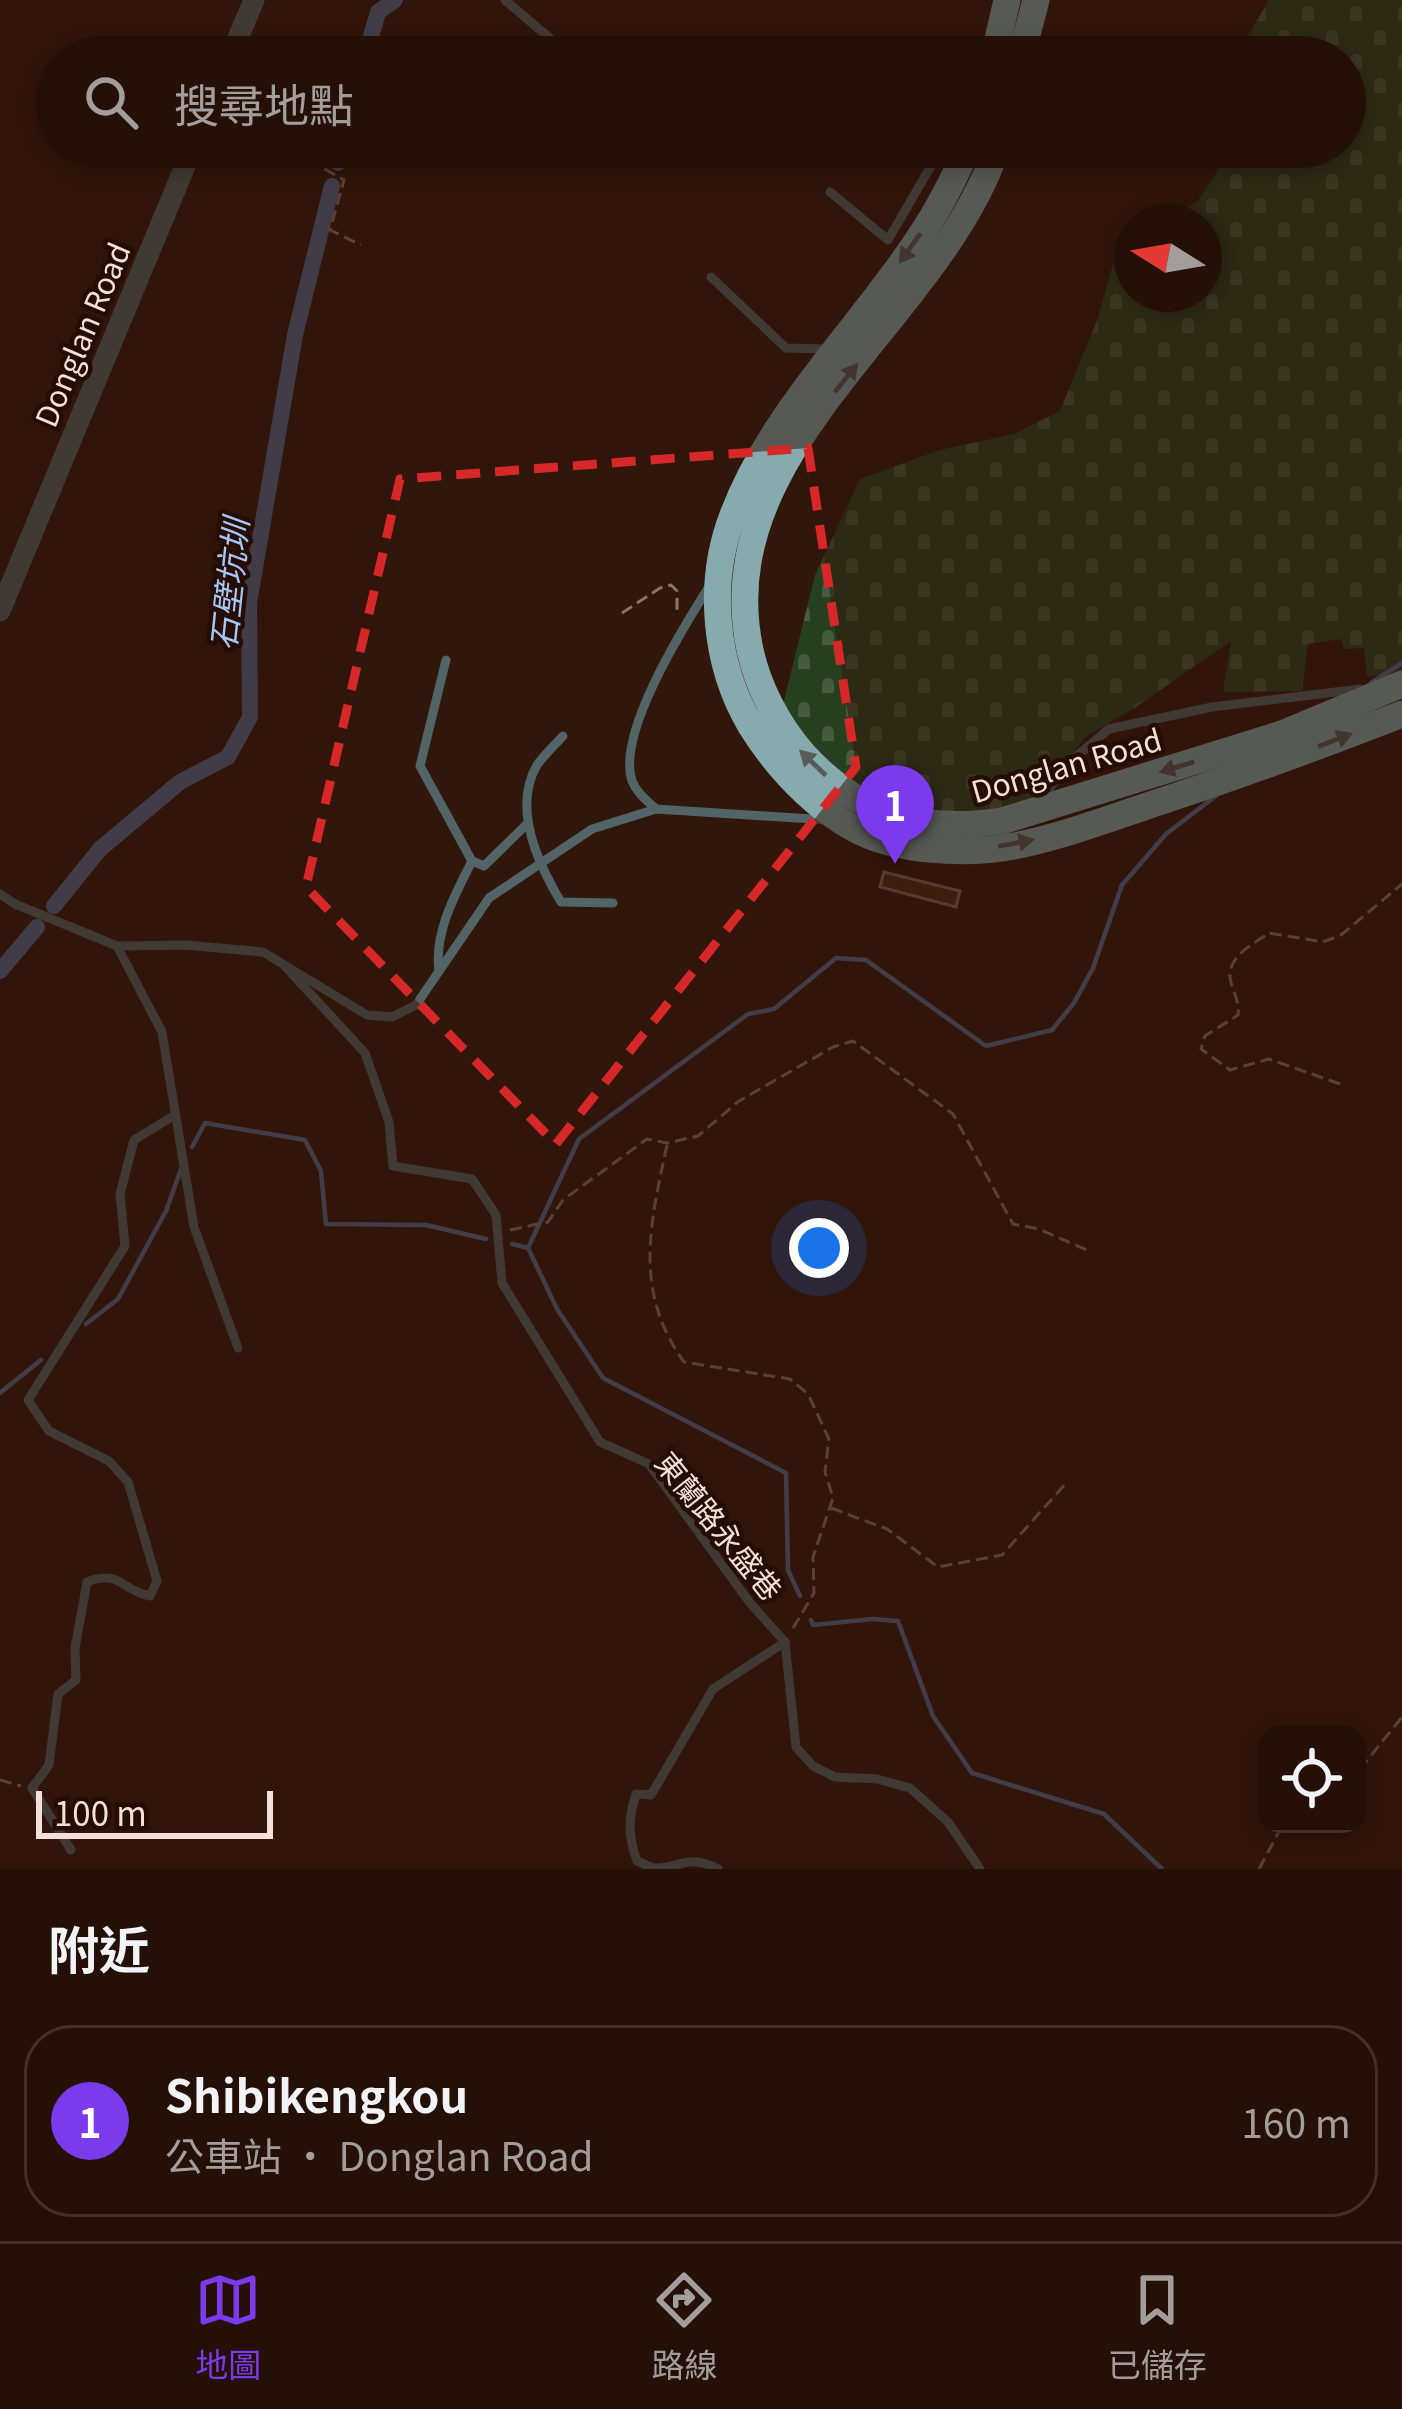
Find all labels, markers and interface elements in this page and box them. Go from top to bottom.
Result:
search box [36,36,1366,168]
icon: search [78,69,144,135]
text: 搜尋地點 [174,70,354,135]
north arrow [1114,204,1222,312]
one-way arrow [898,232,922,264]
street label: Donglan Road [22,235,140,433]
one-way arrow [833,362,858,394]
water label: 石壁坑圳 [197,512,259,652]
street label: Donglan Road [966,716,1166,812]
one-way arrow [1318,730,1354,749]
one-way arrow [799,750,828,778]
one-way arrow [1158,759,1195,777]
pin: 1 [856,765,934,864]
one-way arrow [998,833,1036,852]
your location [789,1218,849,1278]
street label: 東蘭路永盛巷 [646,1441,794,1609]
map controls [1258,1725,1366,1833]
button: locate [1258,1725,1366,1833]
scale bar [36,1785,273,1838]
text: 100 m [54,1788,147,1836]
text: 附近 [48,1910,150,1984]
text: Shibikengkou [165,2061,468,2126]
text: 1 [78,2093,102,2149]
text: 160 m [1241,2093,1351,2149]
text: 公車站 · Donglan Road [165,2126,594,2182]
tab: 地圖 [195,2267,261,2387]
tab: 路線 [651,2267,717,2387]
tab: 已儲存 [1108,2267,1207,2387]

